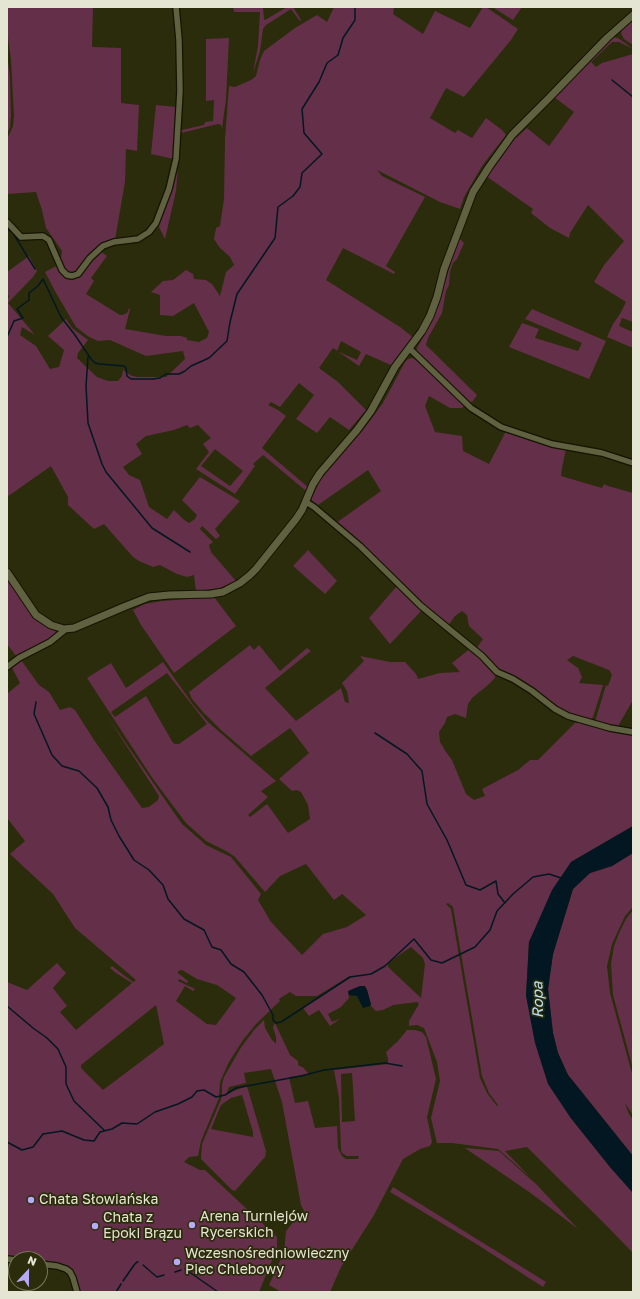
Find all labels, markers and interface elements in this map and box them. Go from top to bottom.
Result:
water label: Ropa [529,981,547,1019]
place label: Chata Słowiańska [39,1192,158,1208]
marker: Chata Słowiańska [26,1195,36,1205]
place label: Arena Turniejów Rycerskich [200,1209,308,1242]
place label: Chata z Epoki Brązu [103,1210,182,1242]
marker: Arena Turniejów Rycerskich [187,1220,197,1230]
marker: Chata z Epoki Brązu [90,1221,100,1231]
place label: Wczesnośredniowieczny Piec Chlebowy [185,1246,349,1278]
north arrow [8,1251,48,1291]
text: N [26,1253,39,1268]
marker: Wczesnośredniowieczny Piec Chlebowy [172,1257,182,1267]

